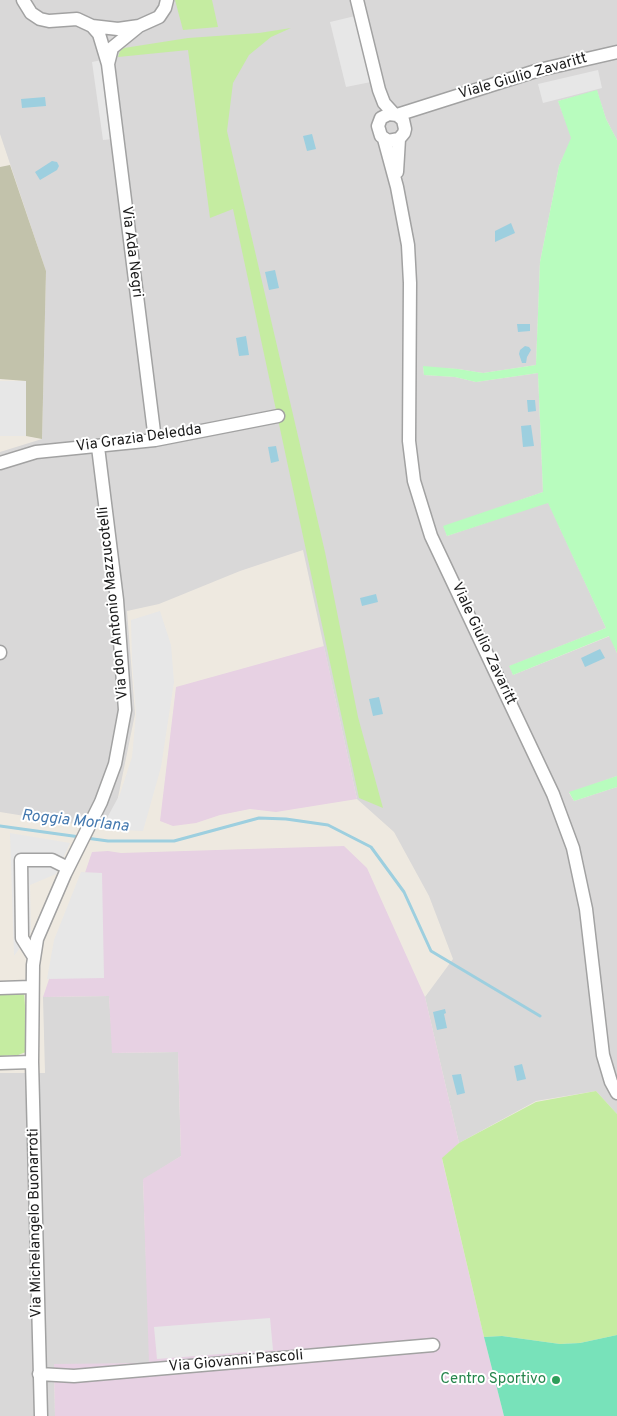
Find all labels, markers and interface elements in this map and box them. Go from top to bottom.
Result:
street label: Viale Giulio Zavaritt [457,50,589,104]
street label: Via Ada Negri [116,205,146,299]
street label: Via Grazia Deledda [75,421,203,457]
street label: Via don Antonio Mazzucotelli [95,505,133,701]
street label: Viale Giulio Zavaritt [447,580,519,708]
water label: Roggia Morlana [20,807,130,837]
street label: Via Michelangelo Buonarroti [25,1128,47,1318]
street label: Via Giovanni Pascoli [168,1347,304,1377]
place label: Centro Sportivo [440,1371,546,1389]
marker: Centro Sportivo [550,1374,562,1386]

